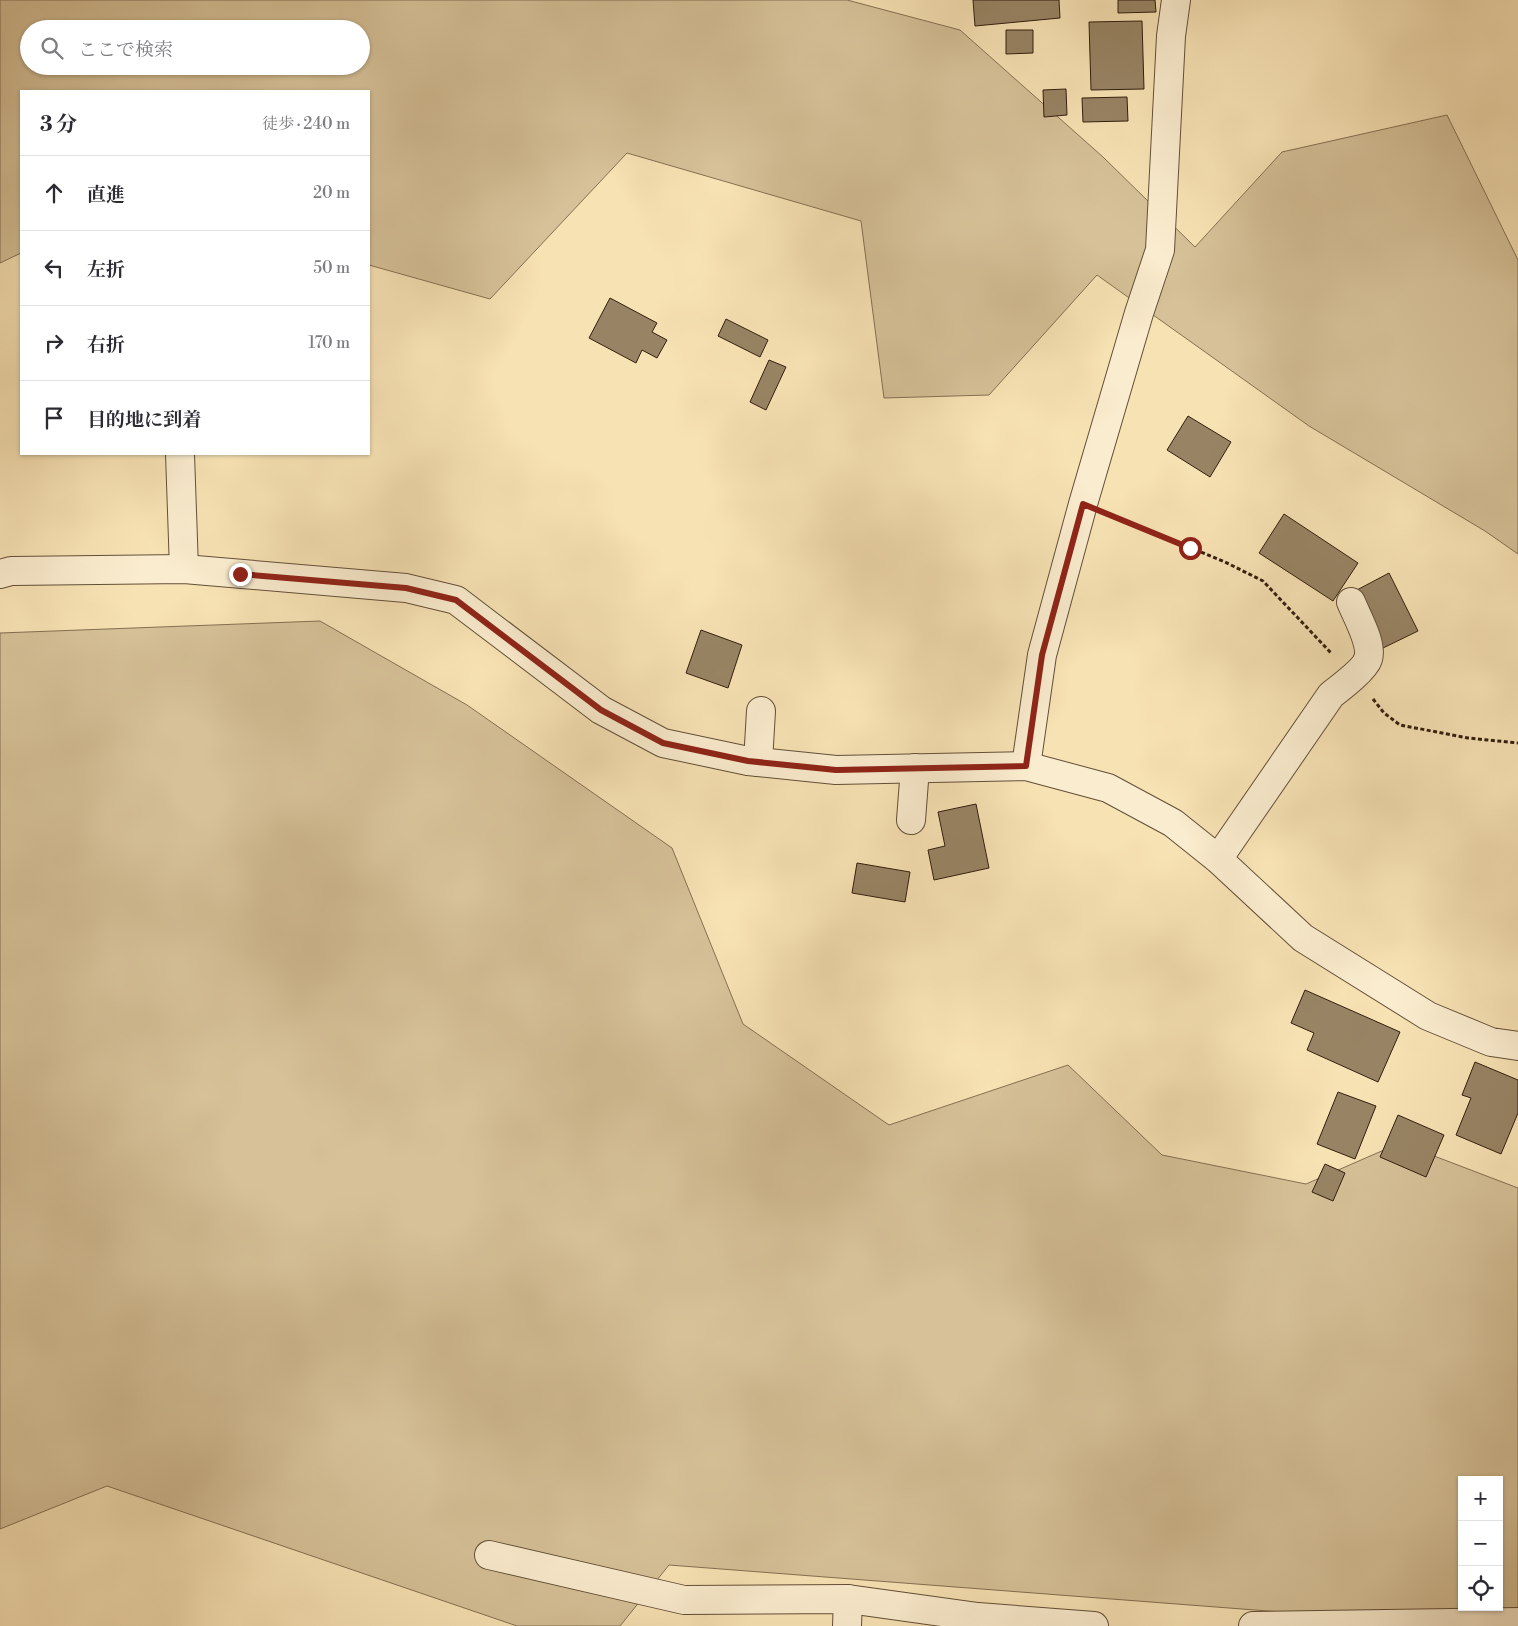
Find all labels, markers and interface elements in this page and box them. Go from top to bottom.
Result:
search box [20,20,370,75]
icon: search [38,34,66,62]
text: ここで検索 [78,38,173,62]
text: 3 分 [40,112,77,138]
text: 徒歩 · 240 m [262,114,350,134]
icon: ahead [40,179,68,207]
text: 直進 [87,183,125,207]
text: 20 m [313,183,350,203]
icon: left [40,254,68,282]
text: 左折 [87,258,125,282]
text: 50 m [313,258,350,278]
icon: right [40,329,68,357]
text: 右折 [87,333,125,357]
text: 170 m [308,333,350,353]
icon: arrive [40,404,68,432]
text: 目的地に到着 [87,408,201,432]
route start [1179,537,1202,560]
route end [229,563,252,586]
map controls [1458,1476,1503,1611]
button: + [1458,1476,1503,1521]
button: − [1458,1521,1503,1566]
button: locate [1458,1566,1503,1611]

